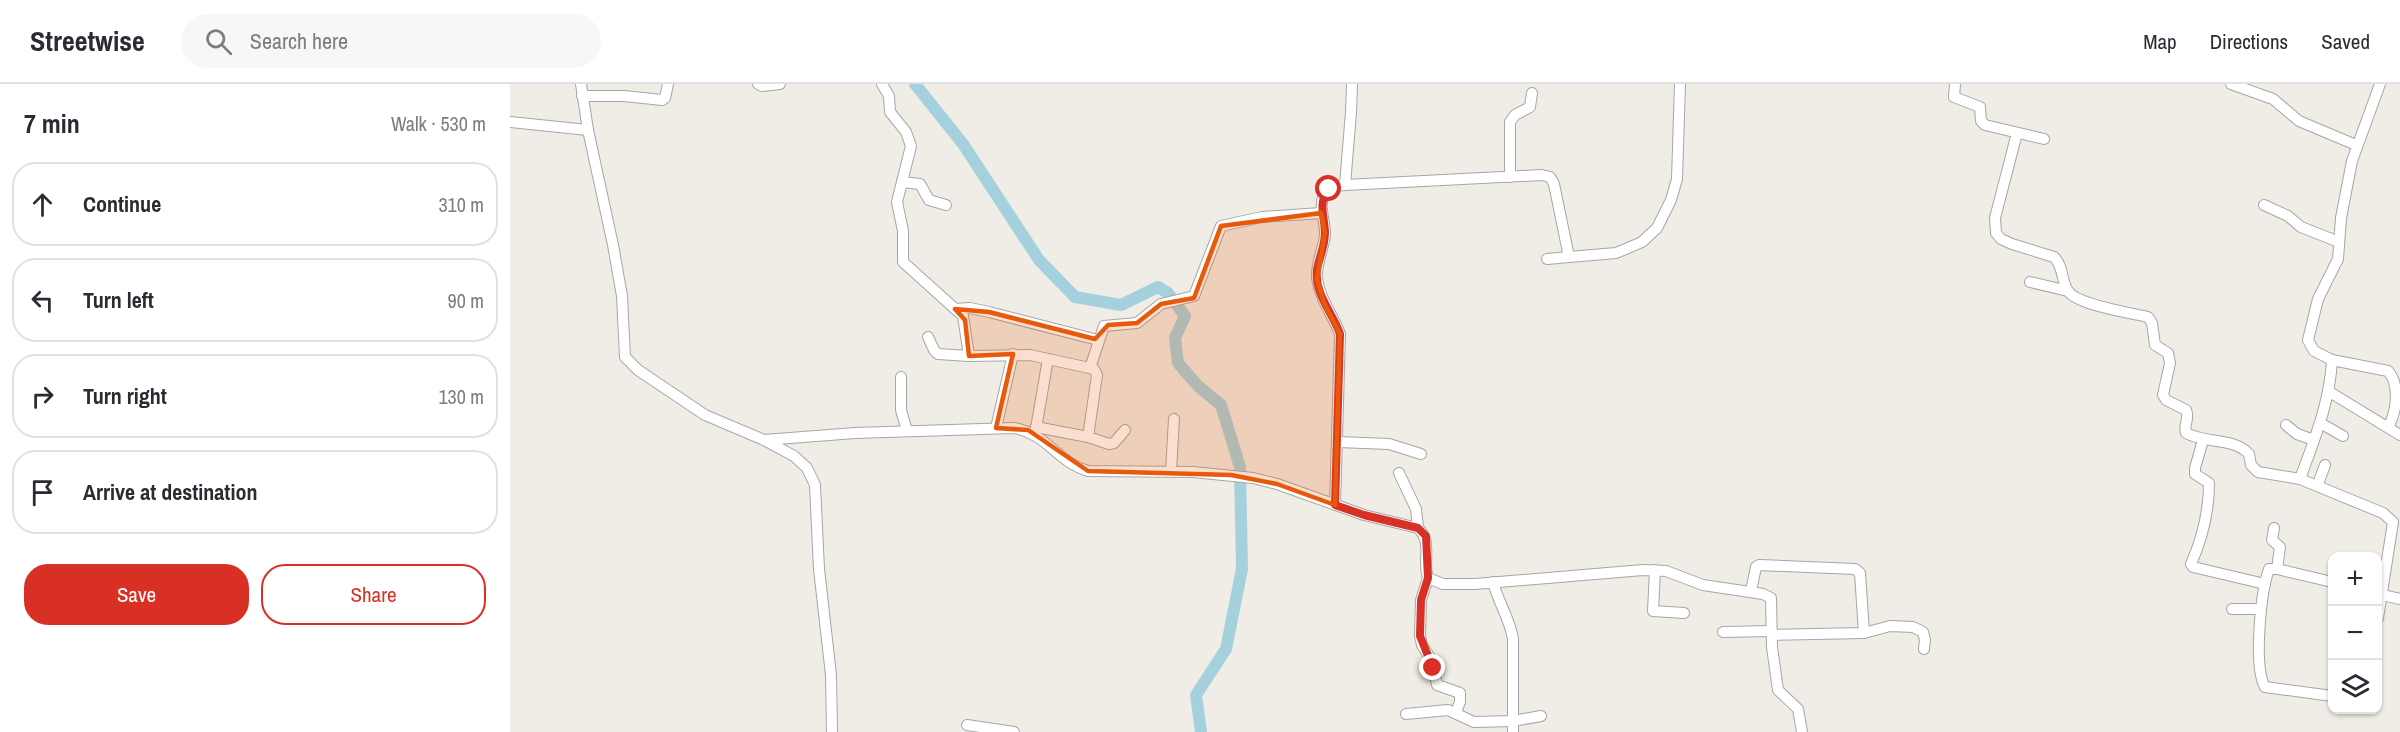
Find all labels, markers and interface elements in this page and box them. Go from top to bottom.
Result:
search box [181,14,601,68]
text: Streetwise [30,22,145,60]
icon: search [202,25,235,58]
text: Search here [250,26,348,56]
text: Map [2143,27,2177,56]
text: Directions [2210,27,2288,56]
text: Saved [2321,27,2370,56]
text: 7 min [24,106,80,141]
text: Walk · 530 m [391,110,486,137]
route start [1315,175,1341,201]
icon: ahead [26,188,59,221]
text: Continue [83,189,161,219]
text: 310 m [438,191,484,218]
icon: left [26,284,59,317]
text: Turn left [83,285,154,315]
text: 90 m [448,287,484,314]
icon: right [26,380,59,413]
text: Turn right [83,381,167,411]
text: 130 m [438,383,484,410]
icon: arrive [26,476,59,509]
text: Arrive at destination [83,477,257,507]
map controls [2328,552,2382,714]
button: + [2328,552,2382,606]
button: Save [24,564,249,625]
button: Share [261,564,486,625]
button: − [2328,606,2382,660]
route end [1419,654,1445,680]
button: layers [2328,660,2382,714]

